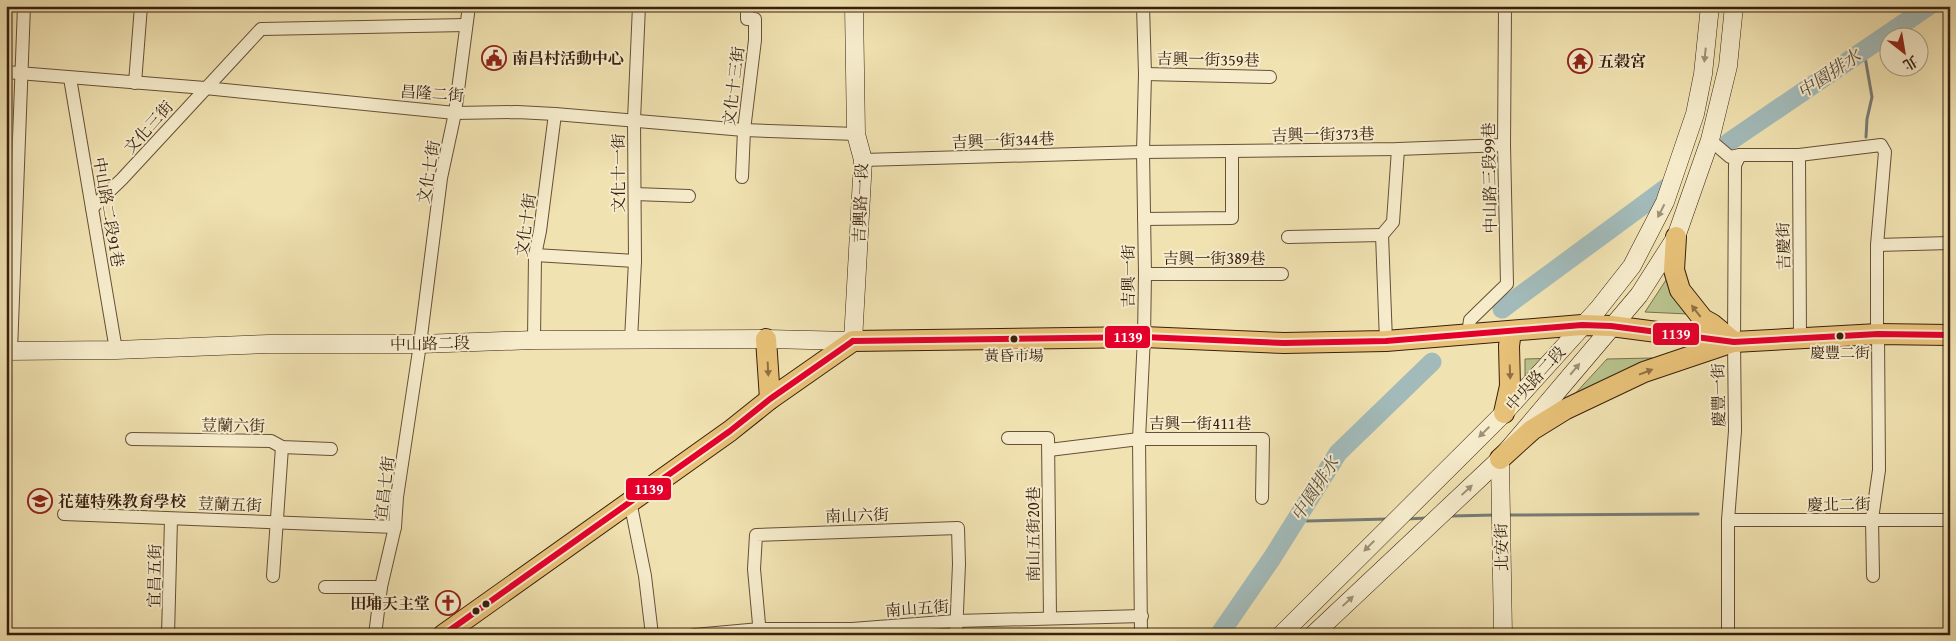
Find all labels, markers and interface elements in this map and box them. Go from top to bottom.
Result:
north arrow [1878,28,1928,78]
water label: 中園排水 [1791,41,1868,105]
public building icon: 南昌村活動中心 [481,45,507,71]
street label: 文化十三街 [716,45,750,127]
place label: 南昌村活動中心 [512,46,624,70]
street label: 吉興一街359巷 [1156,46,1260,72]
one-way arrow [1701,47,1709,63]
temple icon: 五榖宮 [1567,48,1593,74]
place label: 五榖宮 [1598,49,1646,73]
text: 北 [1900,51,1922,75]
street label: 昌隆二街 [399,79,465,107]
street label: 文化三街 [118,95,178,159]
street label: 吉興一街373巷 [1271,121,1375,147]
street label: 中山路三段99巷 [1476,122,1502,234]
street label: 吉興一街344巷 [951,126,1055,154]
street label: 文化十一街 [606,133,630,213]
street label: 文化七街 [411,138,445,206]
street label: 中山路二段91巷 [88,155,130,269]
street label: 吉興路一段 [847,163,873,243]
street label: 文化十街 [509,192,541,258]
one-way arrow [1657,203,1665,218]
street label: 吉慶街 [1771,222,1795,270]
street label: 吉興一街 [1116,244,1140,308]
street label: 吉興一街389巷 [1162,246,1266,270]
one-way arrow [1691,305,1702,318]
line badge: 1139 [1652,322,1700,346]
text: 1139 [1661,324,1691,344]
line badge: 1139 [1104,325,1151,349]
text: 1139 [1113,327,1143,347]
street label: 中山路二段 [390,330,470,356]
marker: 慶豐二街 [1835,331,1845,341]
marker: 黃昏市場 [1009,334,1019,344]
street label: 中央路二段 [1499,340,1571,416]
place label: 慶豐二街 [1810,342,1870,363]
place label: 黃昏市場 [984,345,1044,366]
one-way arrow [764,361,772,377]
one-way arrow [1569,363,1580,375]
street label: 慶豐一街 [1705,363,1731,427]
one-way arrow [1506,365,1514,381]
one-way arrow [1639,368,1654,376]
street label: 吉興一街411巷 [1148,411,1252,435]
street label: 荳蘭六街 [201,412,265,438]
one-way arrow [1479,426,1491,438]
water label: 中園排水 [1284,450,1347,526]
street label: 宜昌七街 [368,455,400,521]
line badge: 1139 [625,477,672,501]
text: 1139 [634,479,664,499]
one-way arrow [1460,484,1472,496]
street label: 南山五街20巷 [1021,486,1045,582]
school or university icon: 花蓮特殊教育學校 [27,488,53,514]
place label: 花蓮特殊教育學校 [58,489,186,513]
street label: 荳蘭五街 [198,491,262,517]
street label: 慶北二街 [1807,491,1871,517]
street label: 南山六街 [825,502,889,528]
street label: 北安街 [1489,523,1513,571]
one-way arrow [1363,540,1375,552]
street label: 宜昌五街 [141,544,167,608]
church icon: 田埔天主堂 [435,590,461,616]
place label: 田埔天主堂 [350,591,430,615]
street label: 南山五街 [884,594,950,622]
one-way arrow [1342,595,1354,607]
unlabelled marker [481,599,491,609]
unlabelled marker [471,606,481,616]

